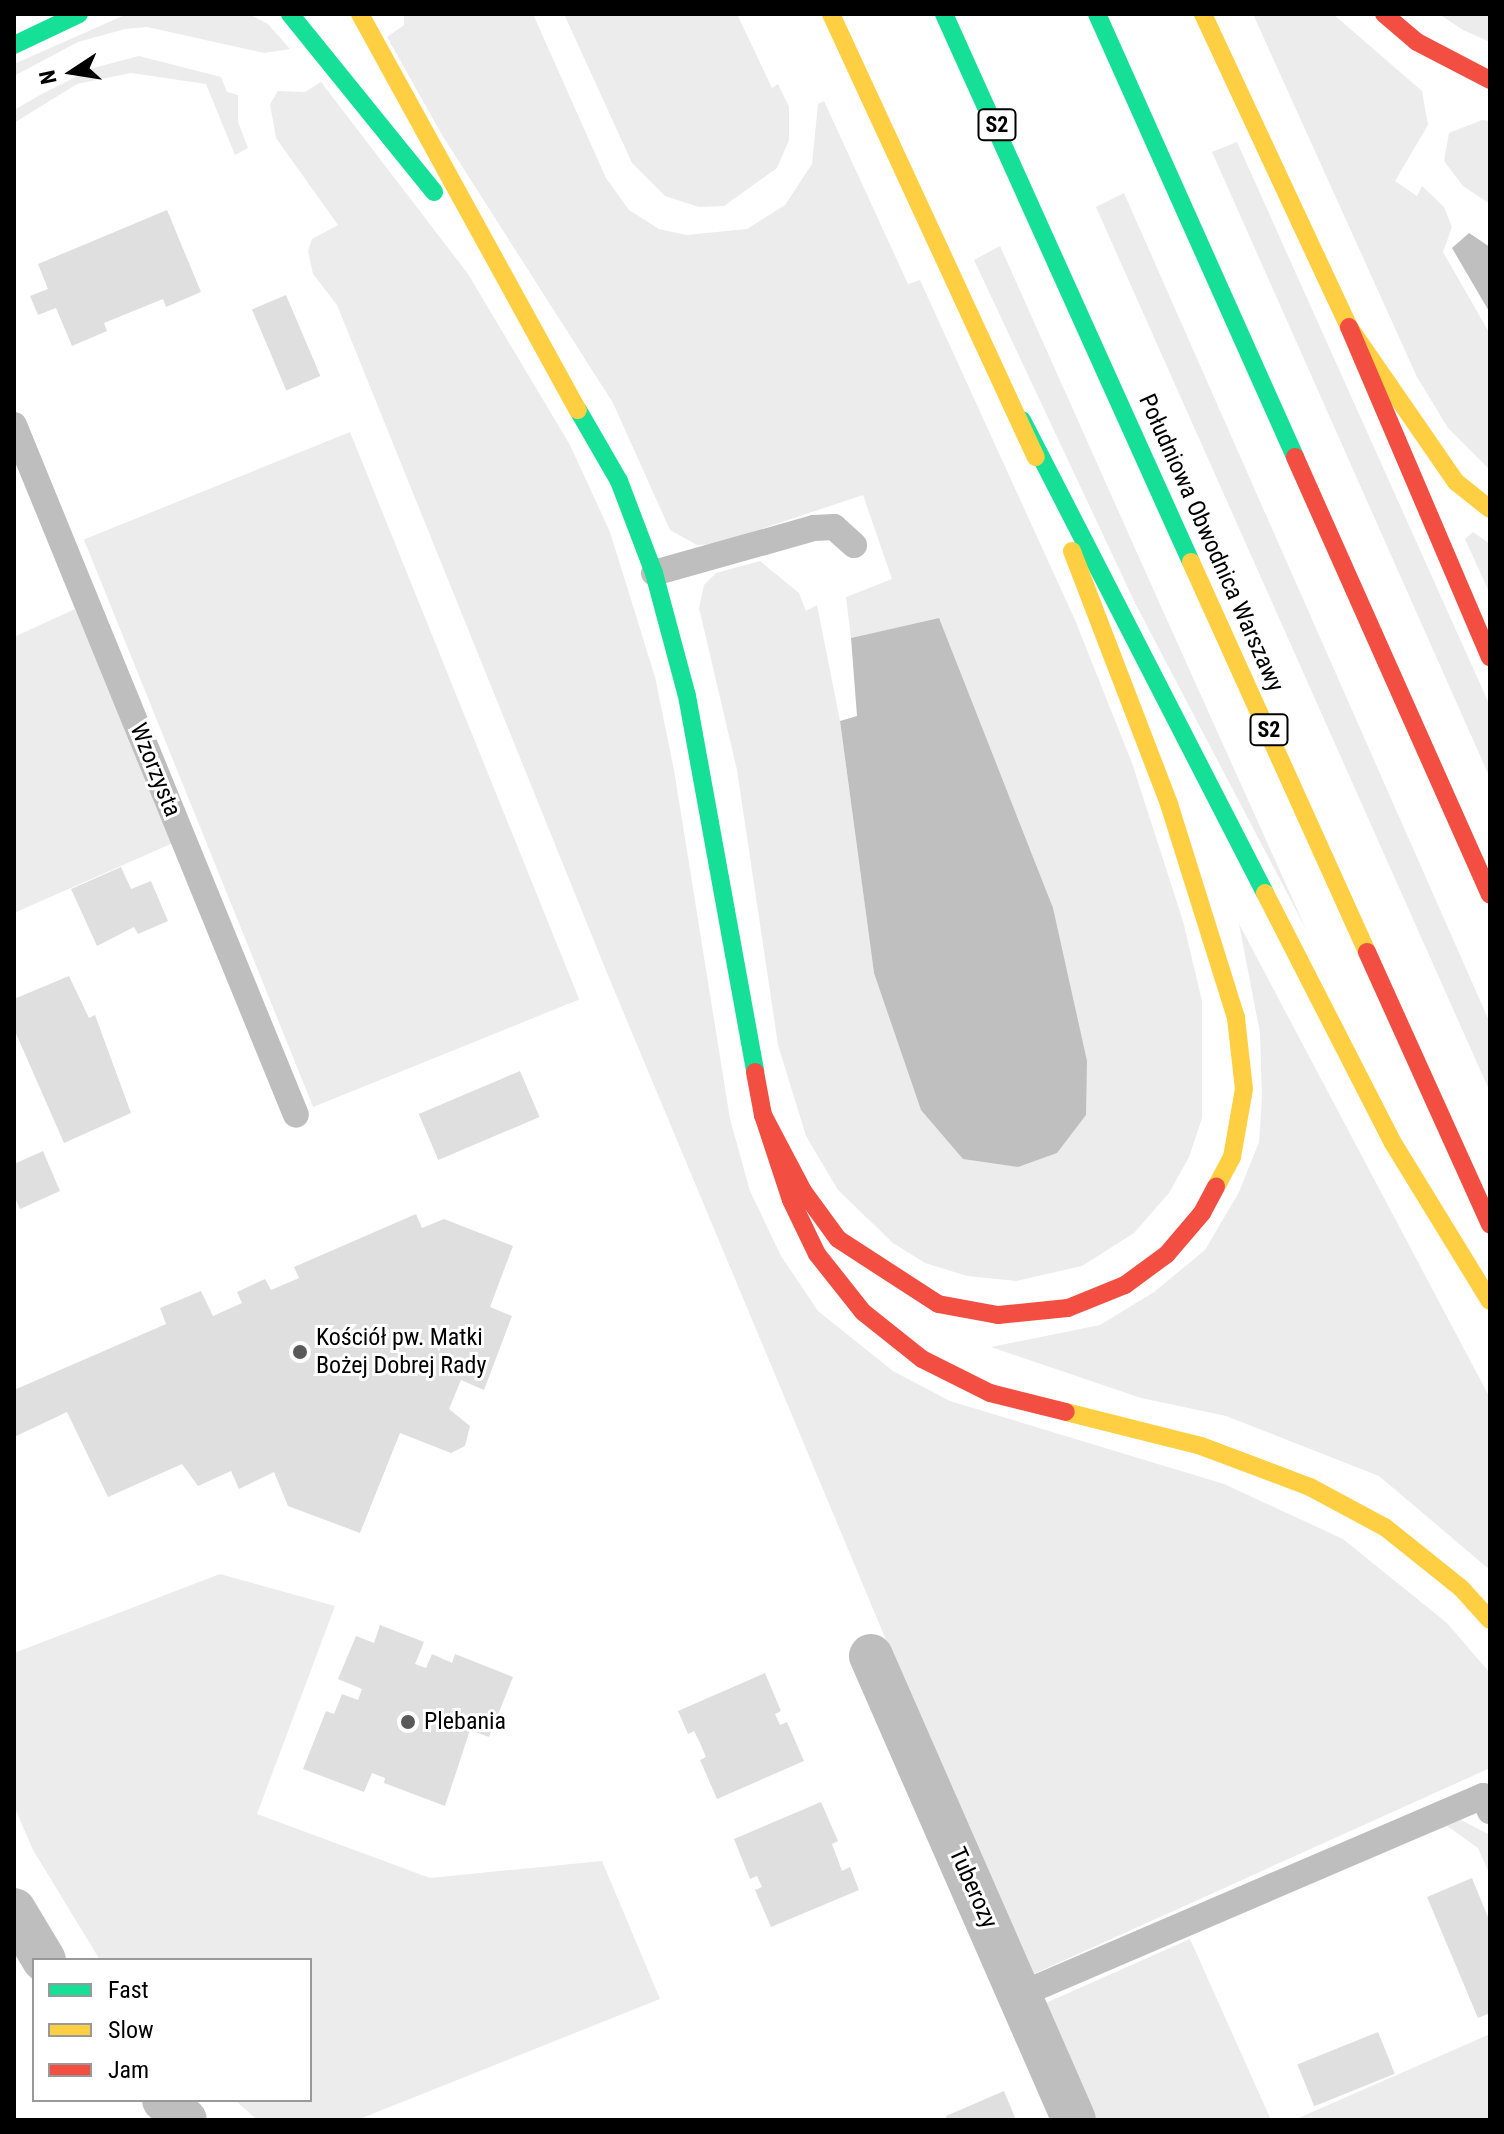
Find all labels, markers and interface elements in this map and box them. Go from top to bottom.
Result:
north arrow [32,32,112,112]
text: N [34,68,62,86]
road number: S2 [977,107,1017,143]
street label: Południowa Obwodnica Warszawy [1132,390,1290,696]
road number: S2 [1249,712,1289,748]
street label: Wzorzysta [123,719,187,821]
place label: Kościół pw. Matki Bożej Dobrej Rady [316,1324,486,1380]
marker: Kościół pw. Matki Bożej Dobrej Rady [291,1343,309,1361]
place label: Plebania [424,1708,506,1736]
marker: Plebania [399,1713,417,1731]
street label: Tuberozy [942,1843,1004,1933]
legend [32,1958,312,2102]
text: Fast [108,1976,149,2004]
text: Slow [108,2016,154,2044]
text: Jam [108,2056,149,2084]

